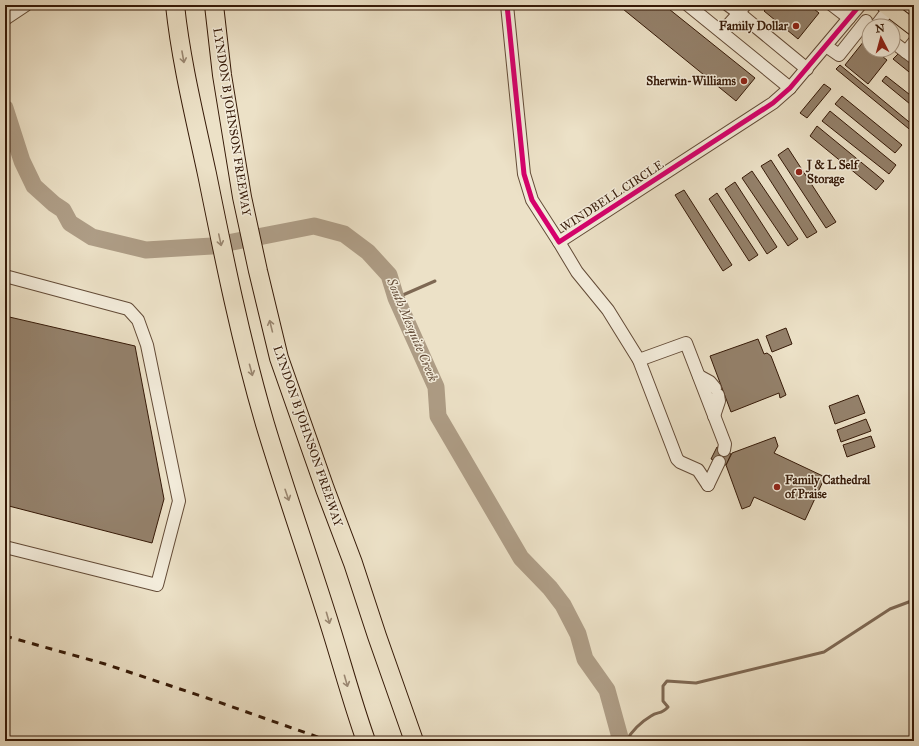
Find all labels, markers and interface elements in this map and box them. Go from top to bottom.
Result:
north arrow [861,18,901,58]
place label: Family Dollar [719,19,788,34]
marker: Family Dollar [791,21,801,31]
text: N [875,22,886,36]
street label: LYNDON B JOHNSON FREEWAY [209,27,254,218]
one-way arrow [179,51,187,64]
place label: Sherwin-Williams [646,74,737,88]
marker: Sherwin-Williams [739,76,749,86]
street label: WINDBELL CIRCLE [558,157,666,235]
place label: J & L Self Storage [805,158,860,187]
marker: J & L Self Storage [794,167,804,177]
one-way arrow [217,234,225,247]
water label: South Mesquite Creek [383,275,441,384]
one-way arrow [267,319,274,332]
street label: LYNDON B JOHNSON FREEWAY [269,344,346,529]
one-way arrow [248,363,255,376]
place label: Family Cathedral of Praise [785,473,871,501]
marker: Family Cathedral of Praise [772,482,782,492]
one-way arrow [284,488,291,501]
one-way arrow [325,611,332,624]
one-way arrow [343,675,350,688]

